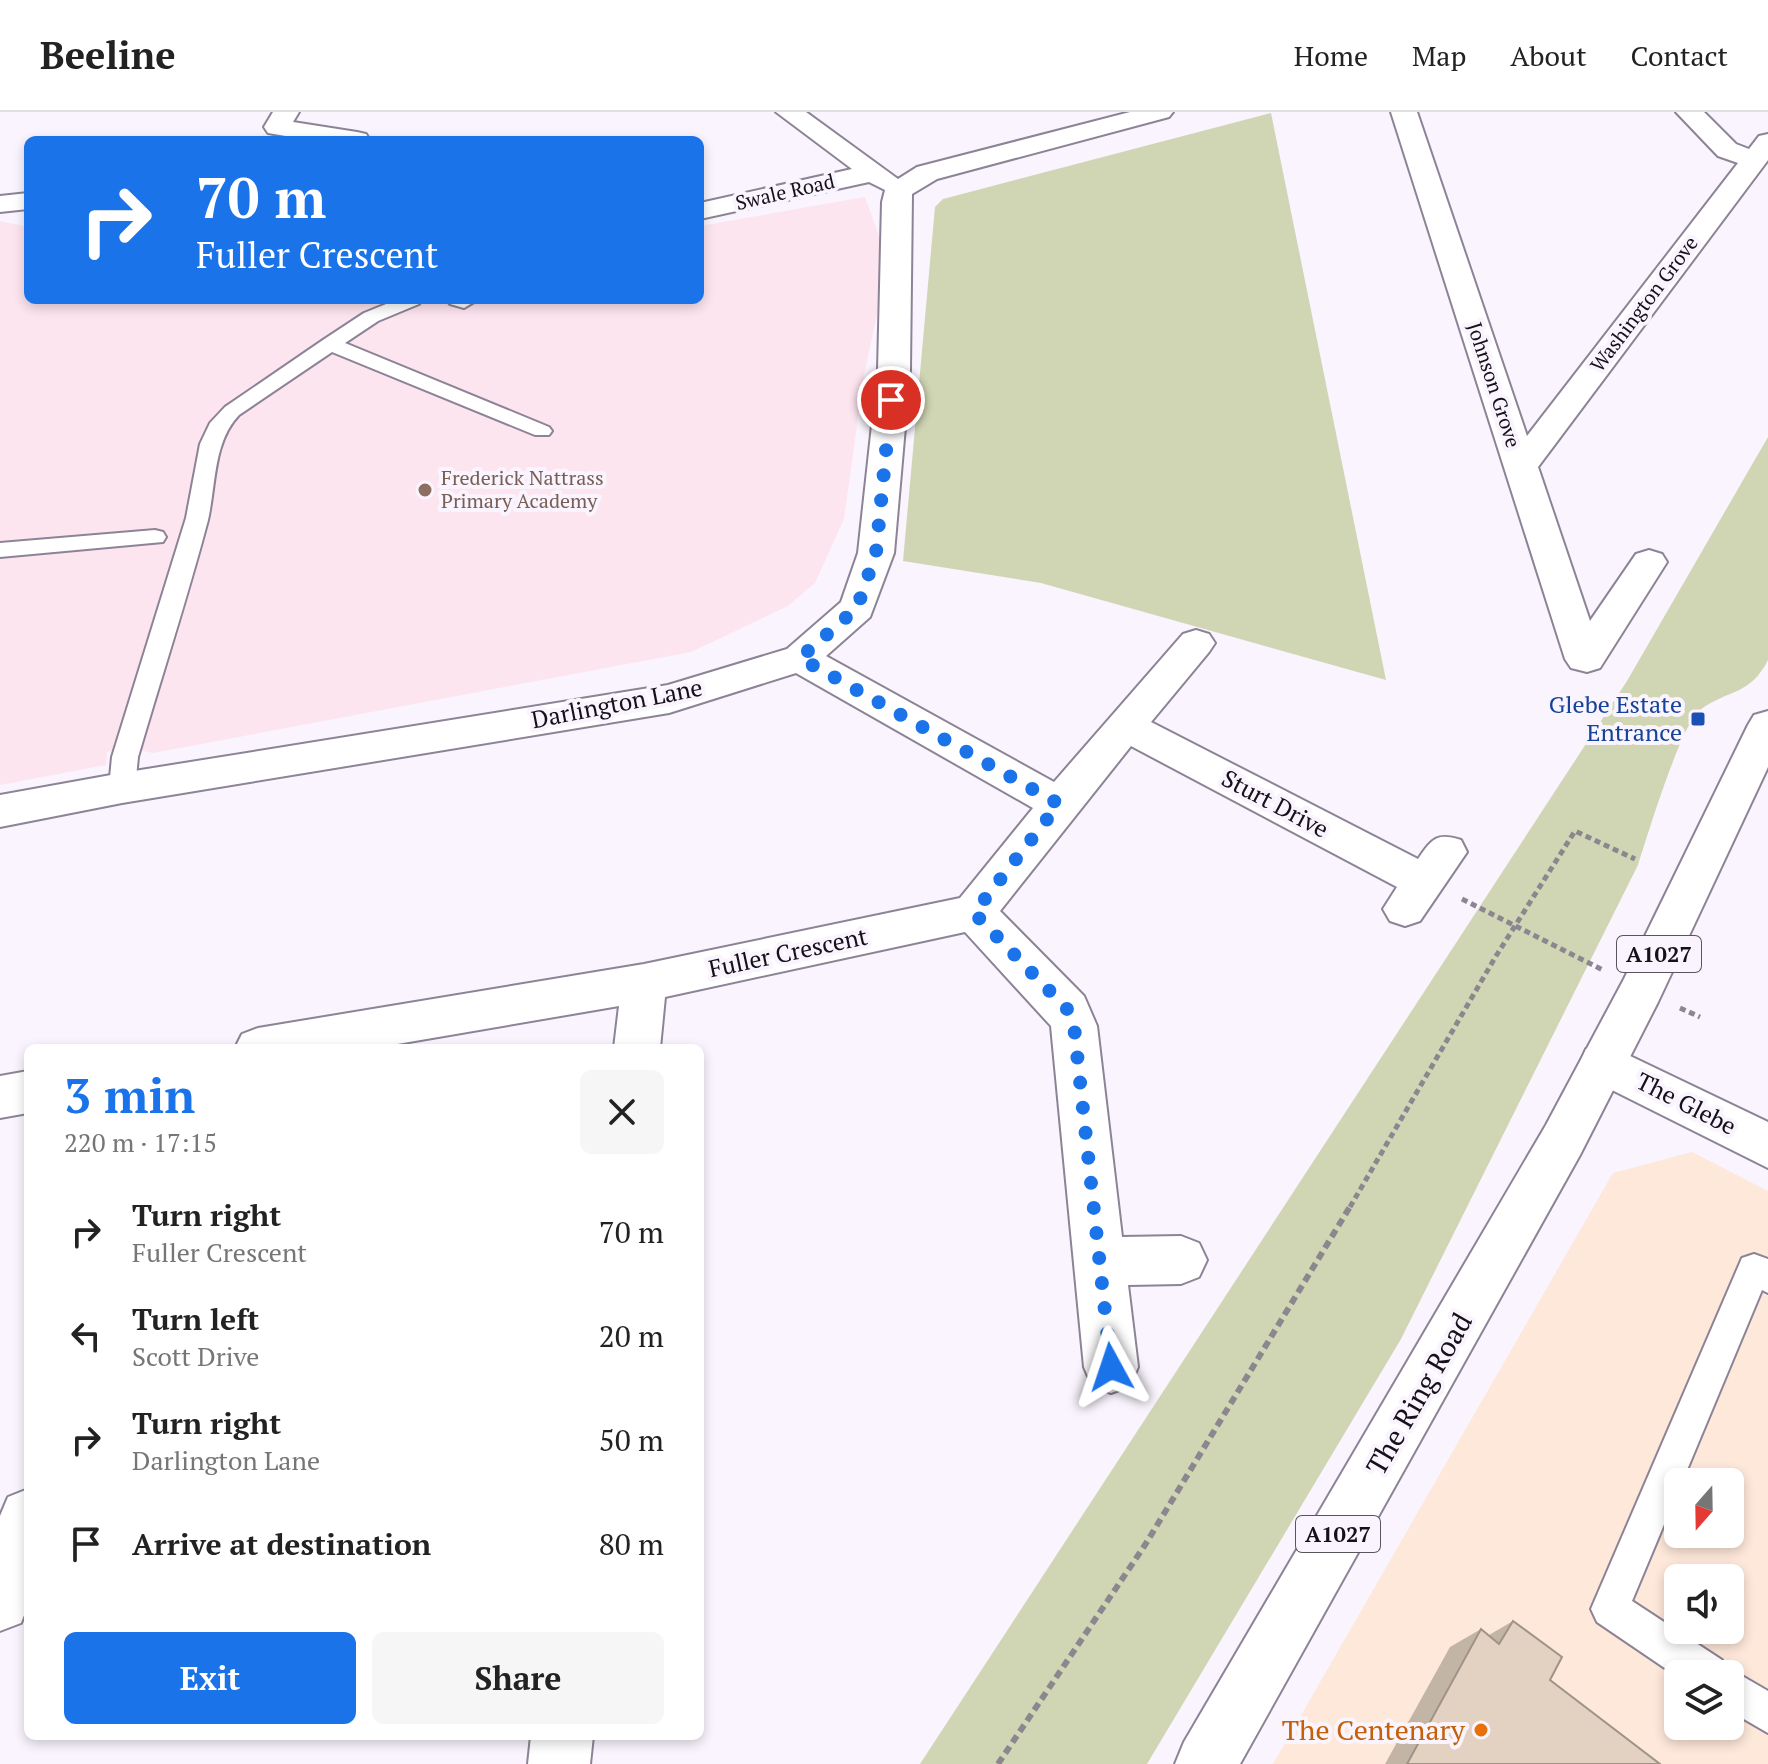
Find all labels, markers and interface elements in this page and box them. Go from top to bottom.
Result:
text: Beeline [40,30,176,80]
text: Home [1294,37,1368,74]
text: Map [1412,37,1466,74]
text: About [1510,37,1587,74]
text: Contact [1631,37,1728,74]
text: 70 m [196,160,326,234]
street label: Swale Road [733,167,837,216]
icon: right [64,168,168,272]
street label: Washington Grove [1584,230,1704,377]
text: Fuller Crescent [196,231,438,278]
street label: Johnson Grove [1462,319,1527,451]
pin [857,366,925,434]
icon: arrive [869,378,913,422]
place label: Frederick Nattrass Primary Academy [441,464,604,514]
marker: Frederick Nattrass Primary Academy [416,481,434,499]
street label: Darlington Lane [529,671,705,735]
place label: Glebe Estate Entrance [1549,688,1682,748]
marker: Glebe Estate Entrance [1689,710,1707,728]
street label: Sturt Drive [1216,762,1335,845]
street label: Fuller Crescent [705,920,870,984]
road number: A1027 [1617,936,1701,972]
text: 3 min [64,1063,195,1127]
street label: The Glebe [1631,1064,1742,1142]
button: close [580,1070,664,1154]
text: 220 m · 17:15 [64,1125,217,1159]
text: Turn right [132,1195,281,1235]
icon: right [64,1210,108,1254]
text: 70 m [599,1212,664,1252]
text: Fuller Crescent [132,1235,307,1269]
text: Turn left [132,1299,259,1339]
street label: The Ring Road [1357,1306,1480,1482]
icon: left [64,1314,108,1358]
text: 20 m [599,1316,664,1356]
position arrow [1069,1325,1153,1409]
text: Scott Drive [132,1339,259,1373]
text: Turn right [132,1403,281,1443]
icon: right [64,1418,108,1462]
text: 50 m [599,1420,664,1460]
text: Darlington Lane [132,1443,320,1477]
north arrow [1664,1468,1744,1548]
map controls [1664,1468,1744,1740]
road number: A1027 [1296,1516,1380,1552]
icon: arrive [64,1522,108,1566]
text: Arrive at destination [132,1524,431,1564]
text: 80 m [599,1524,664,1564]
button: sound [1664,1564,1744,1644]
button: Exit [64,1632,356,1724]
button: Share [372,1632,664,1724]
button: layers [1664,1660,1744,1740]
place label: The Centenary [1282,1711,1466,1748]
marker: The Centenary [1472,1721,1490,1739]

